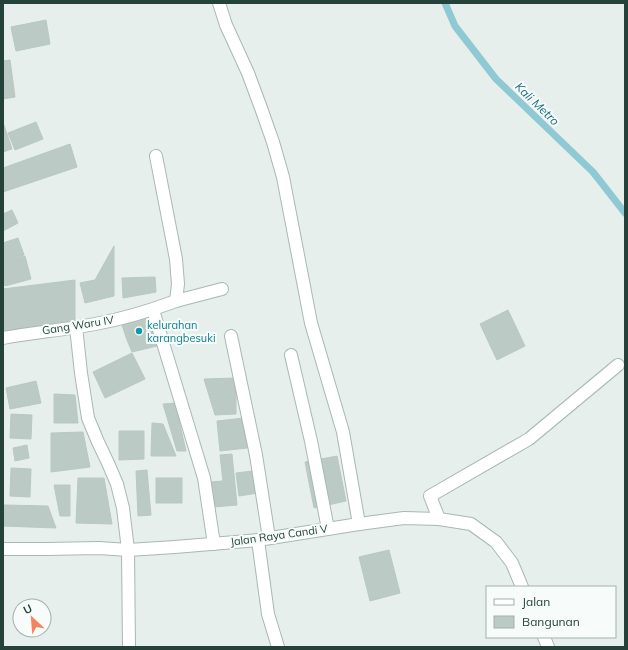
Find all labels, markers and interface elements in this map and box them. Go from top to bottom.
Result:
water label: Kali Metro [512,79,563,129]
street label: Gang Waru IV [41,312,115,338]
place label: kelurahan karangbesuki [147,318,216,345]
marker: kelurahan karangbesuki [134,326,144,336]
street label: Jalan Raya Candi V [229,521,329,549]
legend [486,586,616,638]
text: Jalan [522,594,550,609]
north arrow [12,598,52,638]
text: U [21,601,34,617]
text: Bangunan [522,614,580,629]

